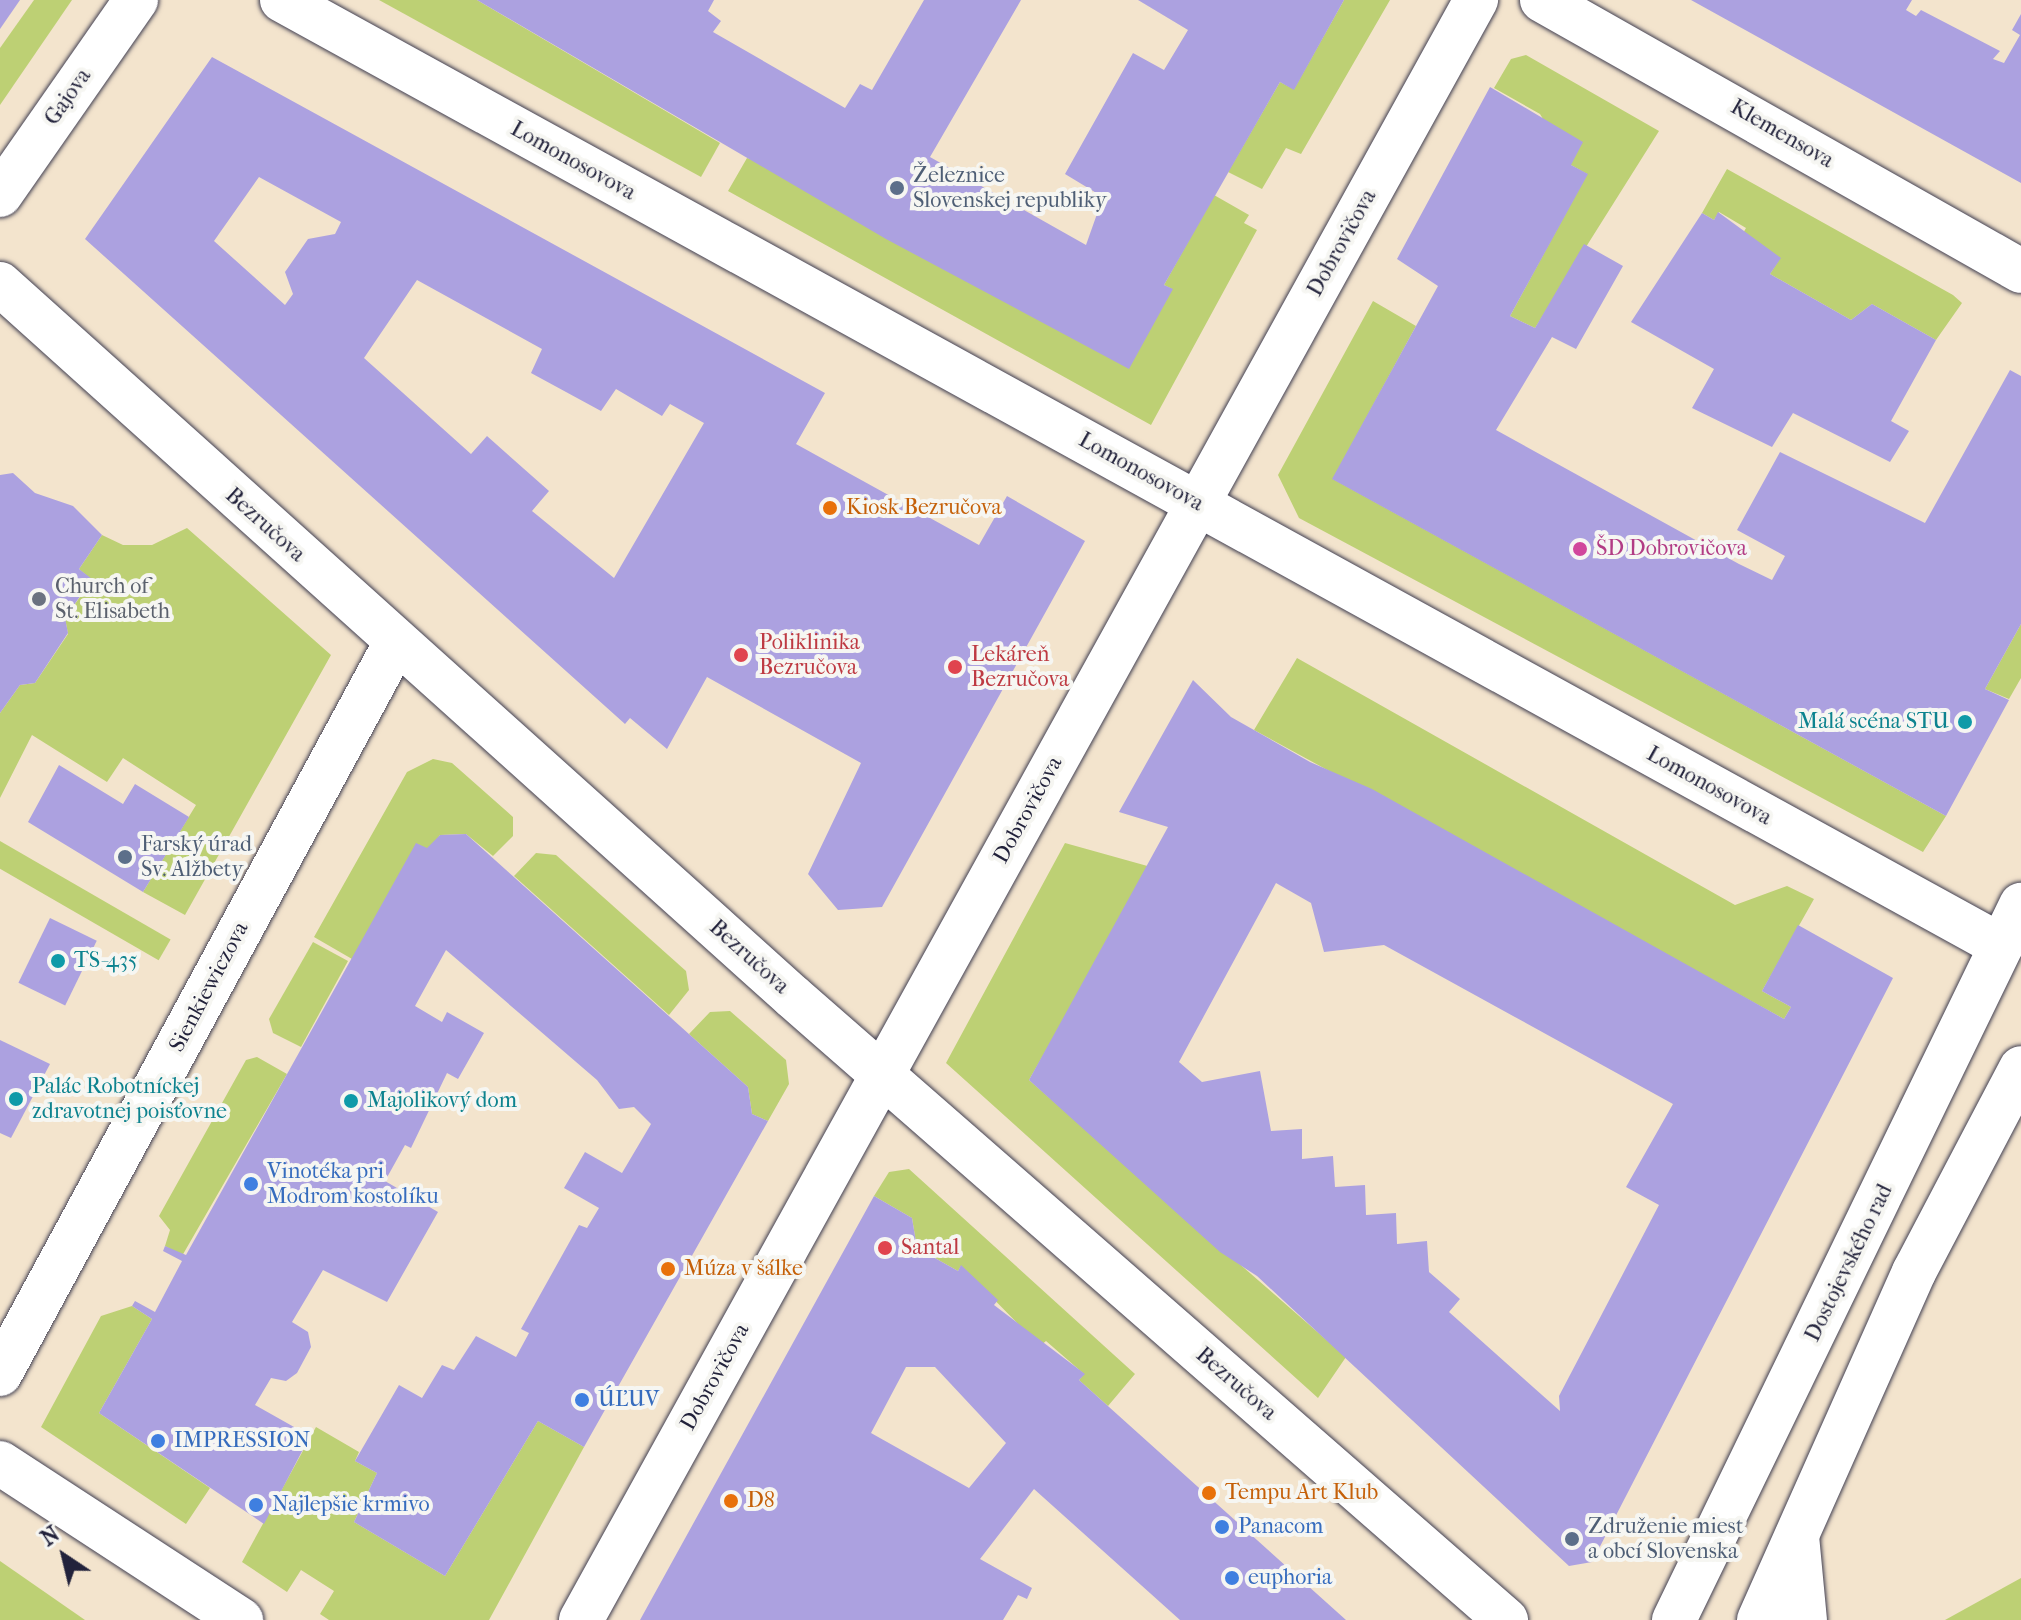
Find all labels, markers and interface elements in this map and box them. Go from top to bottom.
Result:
street label: Gajova [39,64,97,130]
street label: Klemensova [1726,94,1838,174]
street label: Lomonosovova [506,116,640,206]
place label: Železnice Slovenskej republiky [913,162,1107,214]
marker: Železnice Slovenskej republiky [888,179,906,197]
street label: Dobrovičova [1302,185,1382,301]
street label: Lomonosovova [1074,427,1208,517]
street label: Bezručova [220,482,310,568]
place label: Kiosk Bezručova [846,495,1002,521]
marker: Kiosk Bezručova [821,499,839,517]
place label: ŠD Dobrovičova [1596,536,1747,562]
marker: ŠD Dobrovičova [1571,540,1589,558]
place label: Church of St. Elisabeth [55,573,170,624]
marker: Church of St. Elisabeth [30,590,48,608]
place label: Poliklinika Bezručova [759,629,860,680]
place label: Lekáreň Bezručova [971,641,1069,692]
marker: Poliklinika Bezručova [730,644,752,666]
marker: Lekáreň Bezručova [946,658,964,676]
place label: Malá scéna STU [1798,709,1949,735]
marker: Malá scéna STU [1956,713,1974,731]
street label: Lomonosovova [1642,741,1776,831]
street label: Dobrovičova [988,752,1068,868]
place label: Farský úrad Sv. Alžbety [141,831,252,882]
marker: Farský úrad Sv. Alžbety [116,848,134,866]
street label: Bezručova [704,914,794,1000]
street label: Sienkiewiczova [164,917,254,1057]
place label: TS-435 [74,948,137,974]
marker: TS-435 [49,952,67,970]
place label: Palác Robotníckej zdravotnej poisťovne [32,1073,227,1124]
place label: Majolikový dom [367,1088,517,1114]
marker: Palác Robotníckej zdravotnej poisťovne [7,1090,25,1108]
marker: Majolikový dom [342,1092,360,1110]
place label: Vinotéka pri Modrom kostolíku [267,1158,439,1210]
marker: Vinotéka pri Modrom kostolíku [242,1175,260,1193]
street label: Dostojevského rad [1799,1180,1899,1346]
place label: Santal [901,1235,959,1261]
marker: Santal [876,1239,894,1257]
place label: Múza v šálke [684,1256,803,1282]
marker: Múza v šálke [659,1260,677,1278]
street label: Dobrovičova [675,1319,755,1435]
street label: Bezručova [1190,1342,1282,1426]
place label: ÚĽUV [598,1387,659,1413]
marker: ÚĽUV [573,1391,591,1409]
place label: IMPRESSION [174,1428,310,1454]
marker: IMPRESSION [149,1432,167,1450]
place label: Tempu Art Klub [1225,1480,1378,1506]
marker: Tempu Art Klub [1200,1484,1218,1502]
place label: D8 [747,1488,775,1514]
place label: Najlepšie krmivo [272,1492,430,1518]
marker: D8 [722,1492,740,1510]
marker: Najlepšie krmivo [247,1496,265,1514]
place label: Združenie miest a obcí Slovenska [1588,1513,1744,1564]
place label: Panacom [1238,1514,1323,1540]
north arrow [24,1516,104,1596]
marker: Panacom [1213,1518,1231,1536]
text: N [36,1521,65,1552]
marker: Združenie miest a obcí Slovenska [1563,1530,1581,1548]
place label: euphoria [1248,1565,1332,1591]
marker: euphoria [1223,1569,1241,1587]

